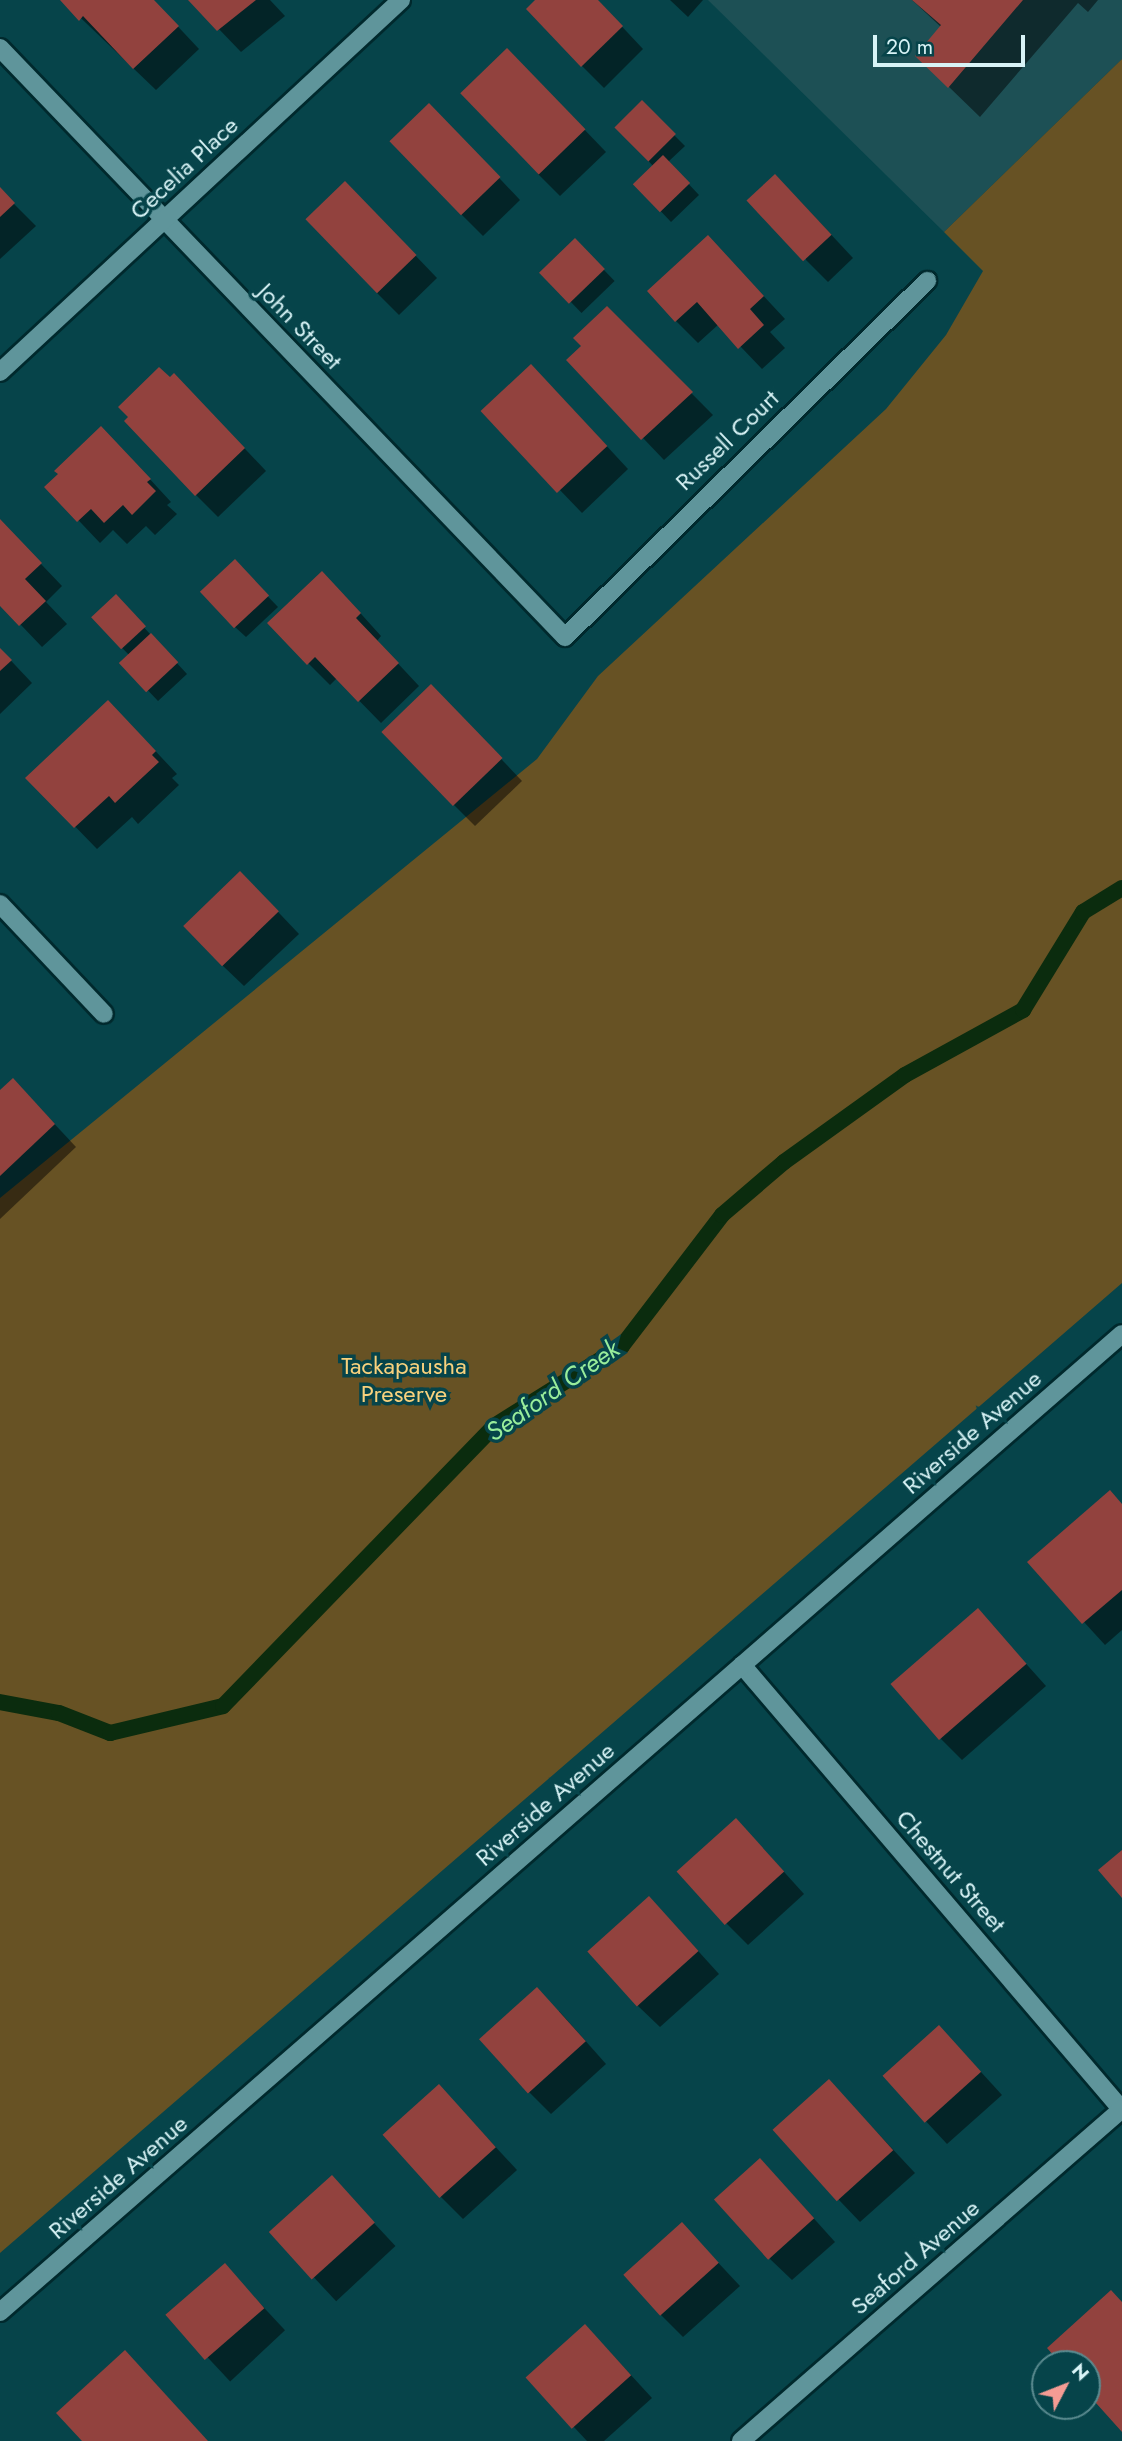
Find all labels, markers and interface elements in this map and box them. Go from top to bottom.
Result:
scale bar [877,21,1029,65]
text: 20 m [886,32,933,62]
street label: Cecelia Place [124,111,244,225]
street label: John Street [252,277,348,375]
street label: Russell Court [669,384,785,496]
water label: Seaford Creek [480,1334,626,1448]
park label: Tackapausha Preserve [341,1352,467,1408]
street label: Riverside Avenue [897,1364,1047,1500]
street label: Riverside Avenue [470,1736,620,1872]
street label: Chestnut Street [890,1804,1012,1938]
street label: Riverside Avenue [43,2109,193,2245]
street label: Seaford Avenue [845,2193,985,2321]
north arrow [1031,2350,1101,2420]
text: N [1065,2357,1096,2387]

